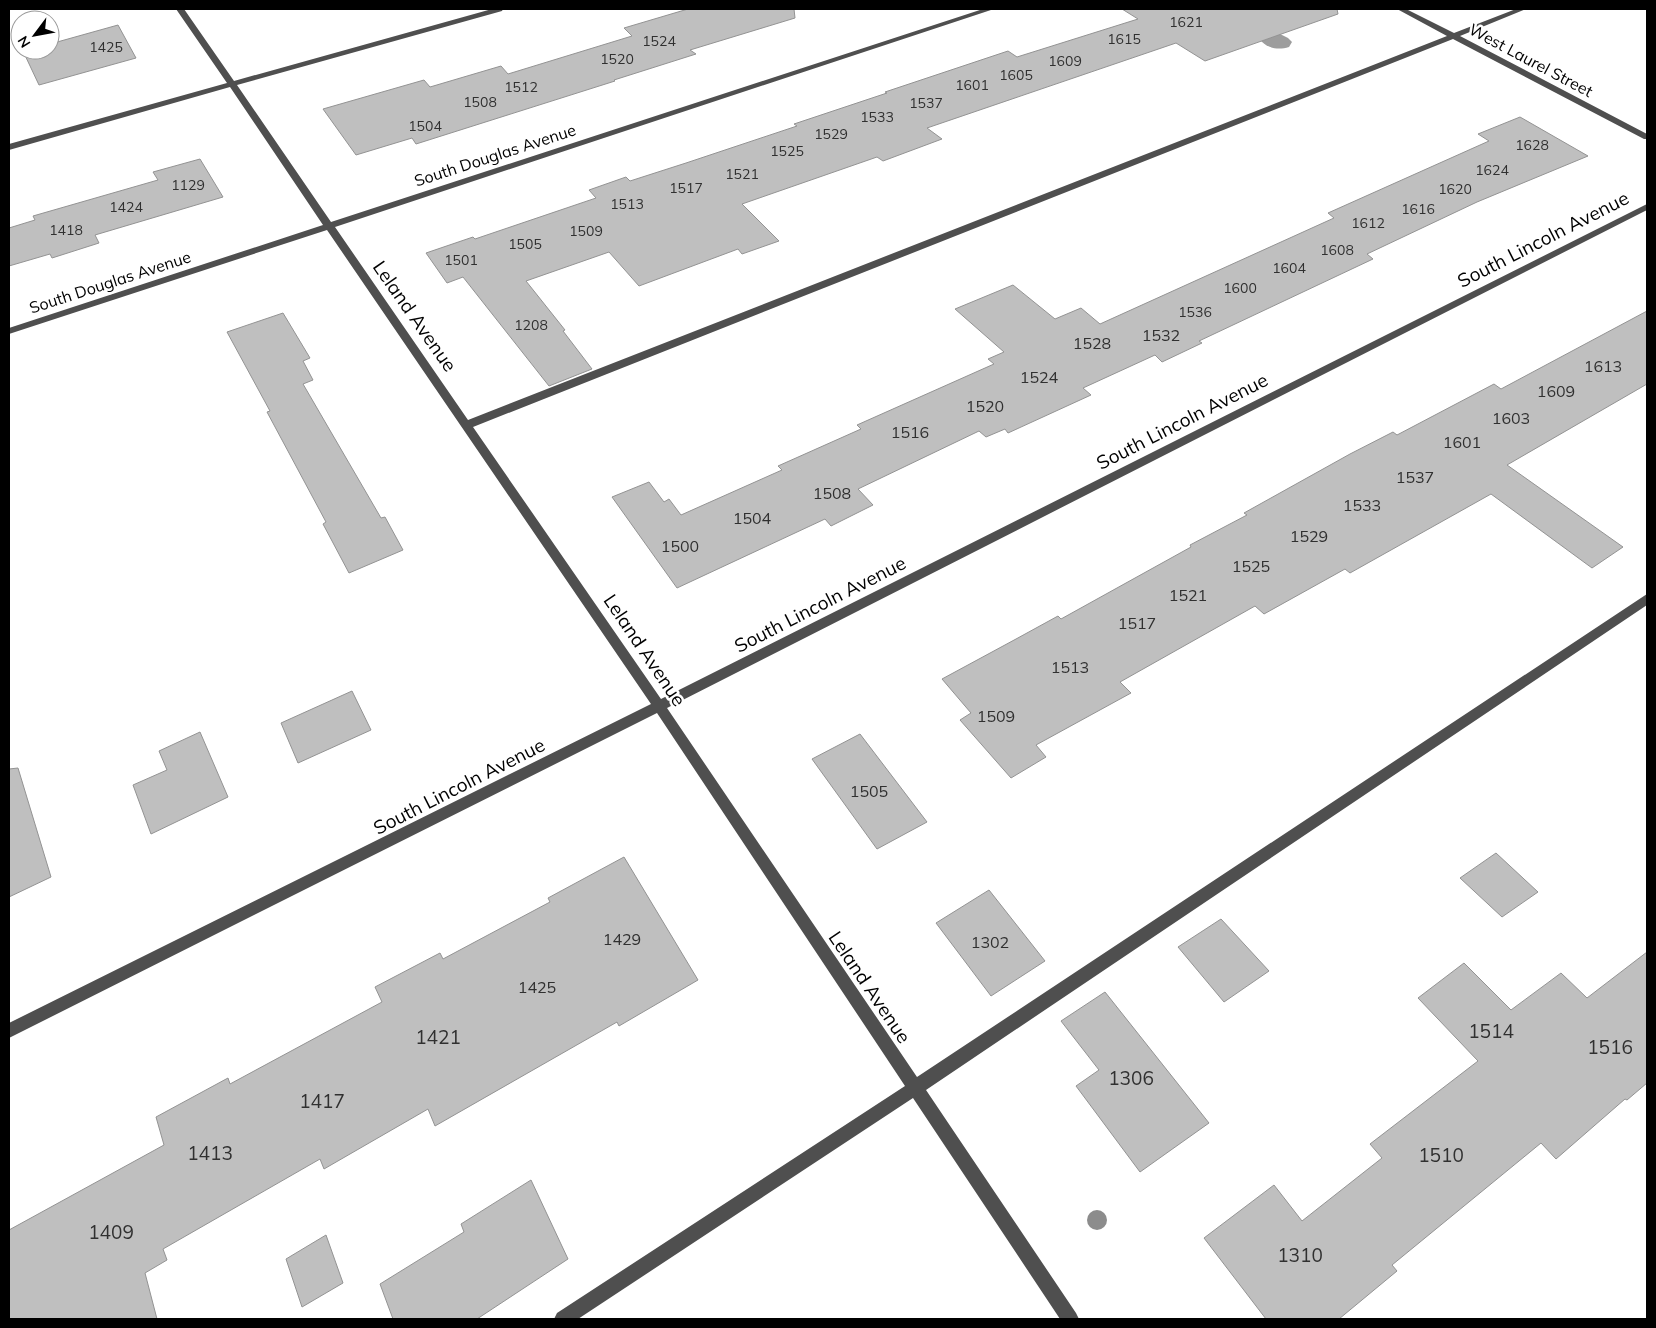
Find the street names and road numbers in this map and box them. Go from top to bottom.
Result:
street label: West Laurel Street [1466,19,1597,101]
street label: South Douglas Avenue [412,119,578,191]
street label: South Lincoln Avenue [1453,185,1633,293]
street label: South Douglas Avenue [27,246,193,318]
street label: Leland Avenue [368,256,462,376]
street label: South Lincoln Avenue [1092,367,1272,475]
street label: South Lincoln Avenue [730,550,910,658]
street label: Leland Avenue [599,589,691,711]
street label: South Lincoln Avenue [369,732,549,840]
street label: Leland Avenue [824,926,916,1048]

